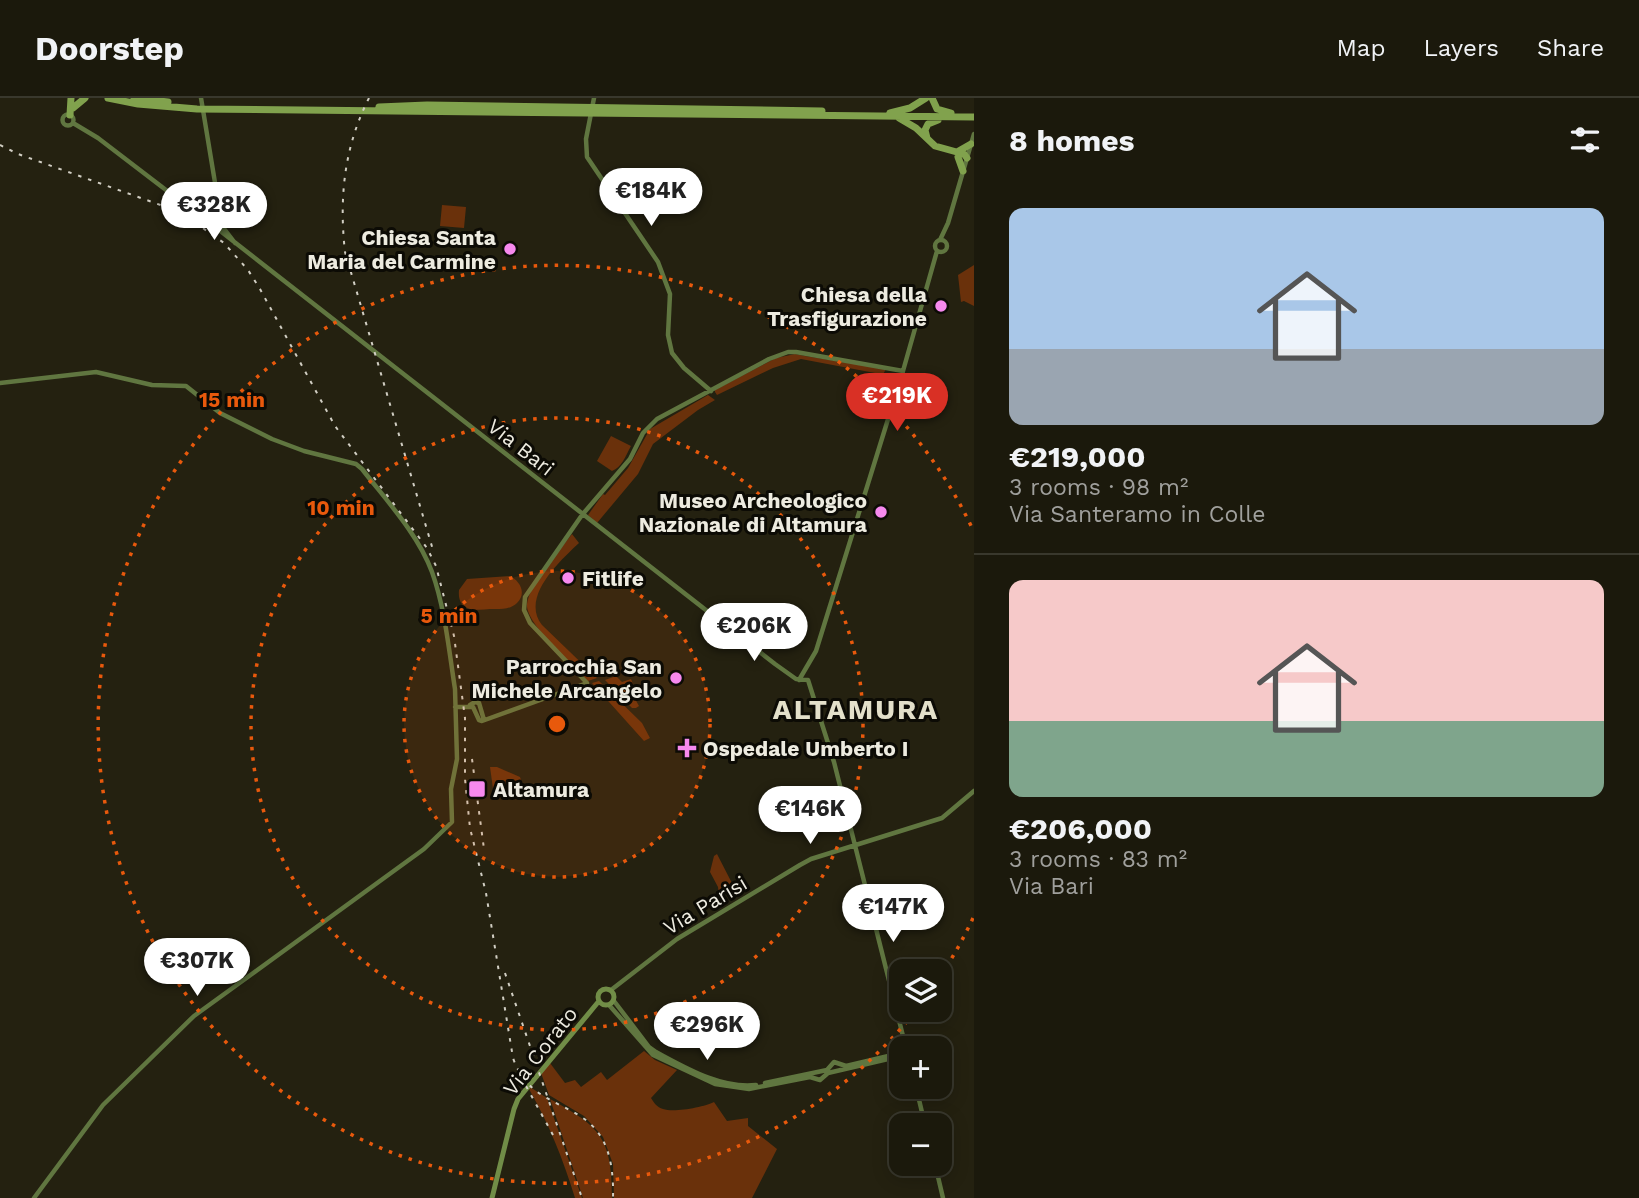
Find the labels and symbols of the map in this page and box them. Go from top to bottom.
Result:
pin: €184K [602,169,700,228]
pin: €328K [165,183,263,242]
place label: Chiesa Santa Maria del Carmine [307,225,497,274]
marker: Chiesa Santa Maria del Carmine [502,241,518,257]
place label: Chiesa della Trasfigurazione [767,282,928,331]
marker: Chiesa della Trasfigurazione [933,298,949,314]
pin: €219K [848,374,946,433]
text: 15 min [199,387,265,412]
street label: Via Bari [483,413,559,481]
place label: Museo Archeologico Nazionale di Altamura [639,488,868,537]
text: 10 min [307,495,375,520]
marker: Museo Archeologico Nazionale di Altamura [873,504,889,520]
place label: Fitlife [582,566,644,591]
marker: Fitlife [560,570,576,586]
text: 5 min [420,603,478,628]
pin: €206K [705,603,803,663]
place label: Parrocchia San Michele Arcangelo [472,654,662,703]
marker: Parrocchia San Michele Arcangelo [668,670,684,686]
district label: ALTAMURA [773,693,939,726]
centre of rings [545,712,569,736]
place label: Ospedale Umberto I [703,736,909,761]
marker: Ospedale Umberto I [677,738,697,758]
place label: Altamura [493,777,590,802]
marker: Altamura [467,779,487,799]
pin: €146K [761,786,859,846]
street label: Via Parisi [659,870,751,940]
pin: €147K [844,884,942,944]
pin: €307K [148,939,246,998]
street label: Via Corato [498,1002,582,1100]
pin: €296K [658,1002,756,1062]

